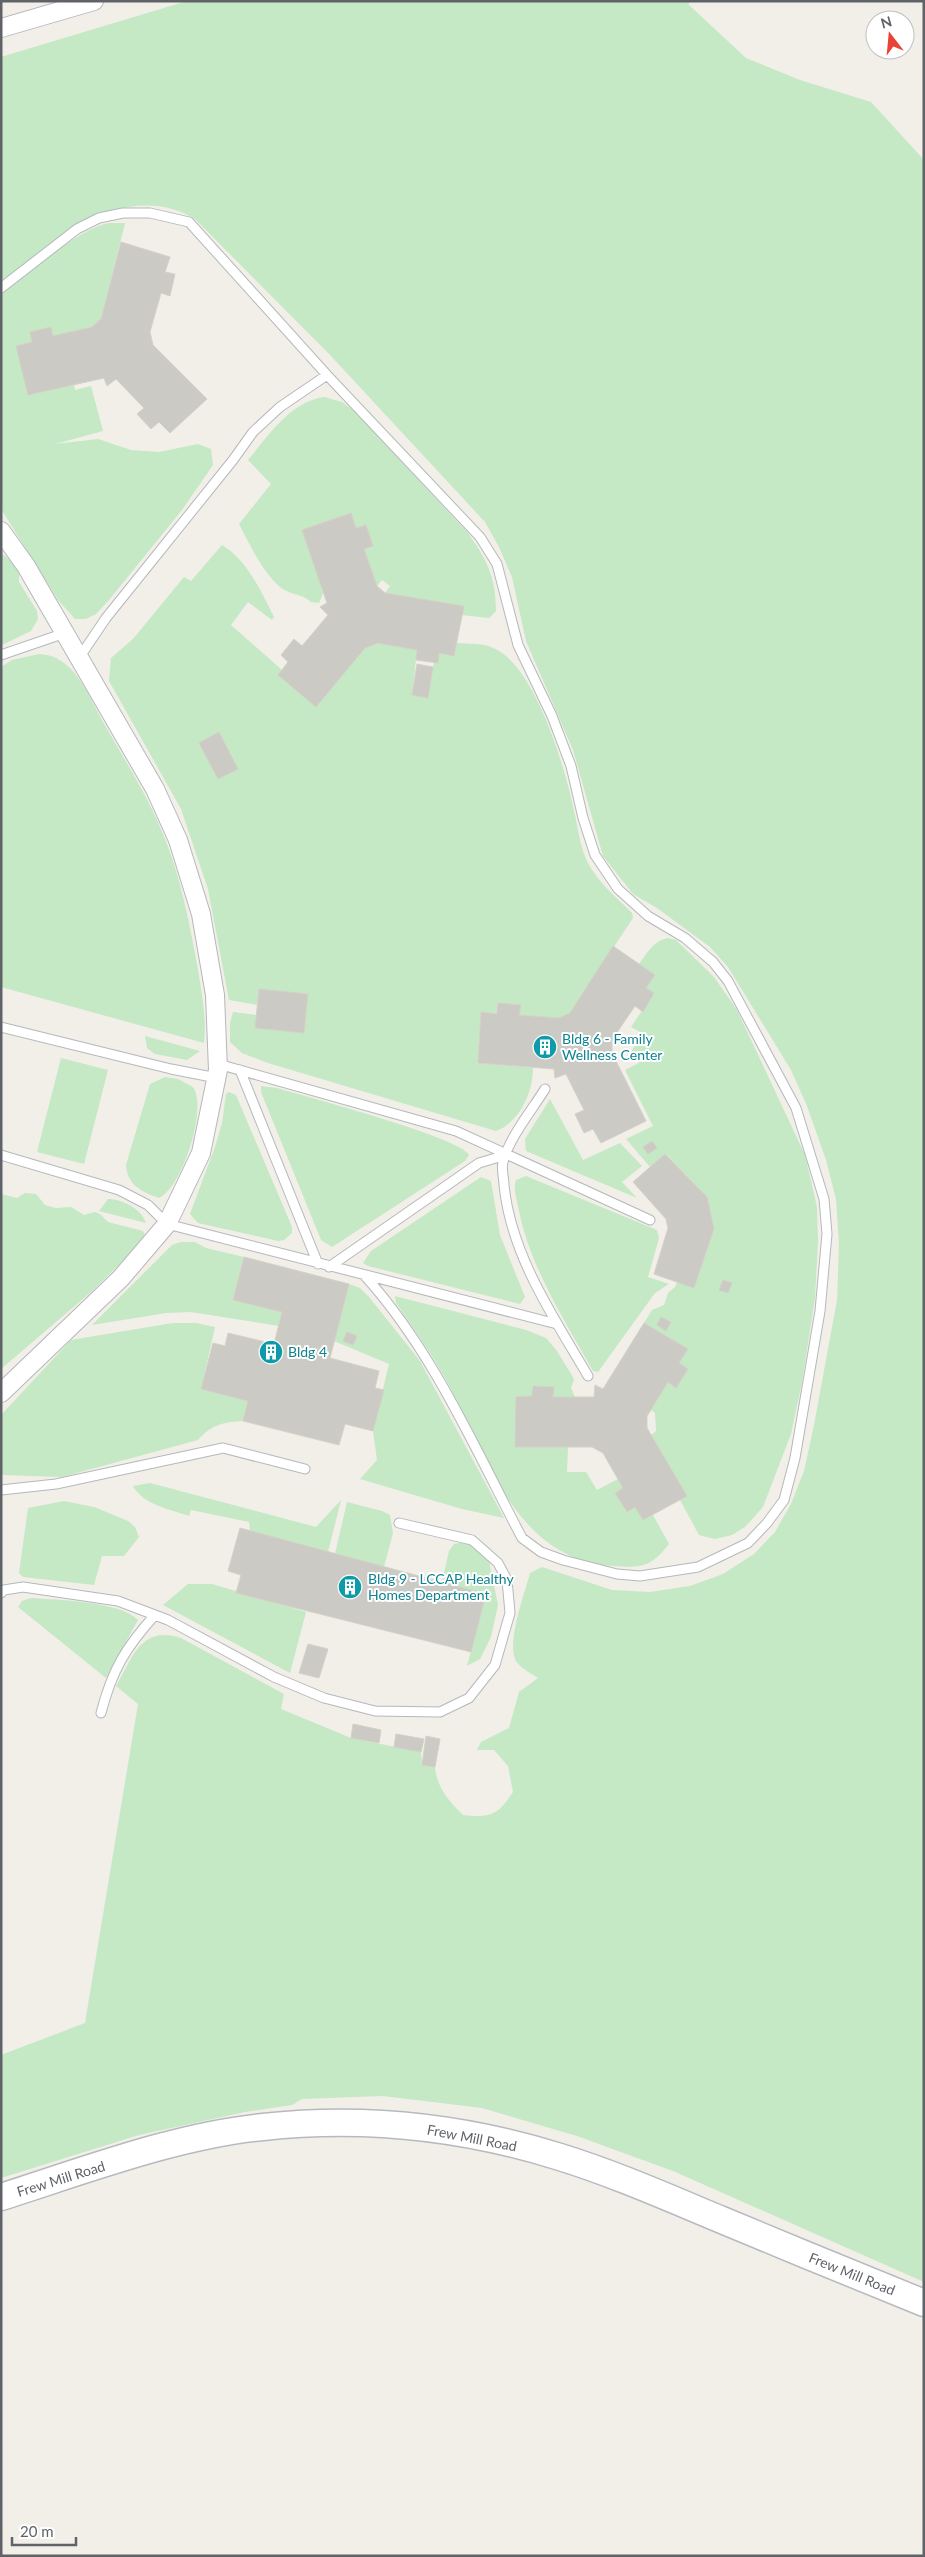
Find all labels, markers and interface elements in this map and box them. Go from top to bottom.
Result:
north arrow [865,10,915,60]
text: N [879,12,894,32]
place label: Bldg 6 - Family Wellness Center [562,1030,662,1063]
building icon: Bldg 6 - Family Wellness Center [532,1034,558,1060]
building icon: Bldg 4 [258,1339,284,1365]
place label: Bldg 4 [288,1343,327,1360]
place label: Bldg 9 - LCCAP Healthy Homes Department [368,1570,515,1603]
building icon: Bldg 9 - LCCAP Healthy Homes Department [337,1574,363,1600]
street label: Frew Mill Road [426,2120,519,2155]
street label: Frew Mill Road [15,2157,107,2200]
street label: Frew Mill Road [807,2249,898,2299]
scale bar [12,2514,76,2546]
text: 20 m [20,2522,54,2540]

